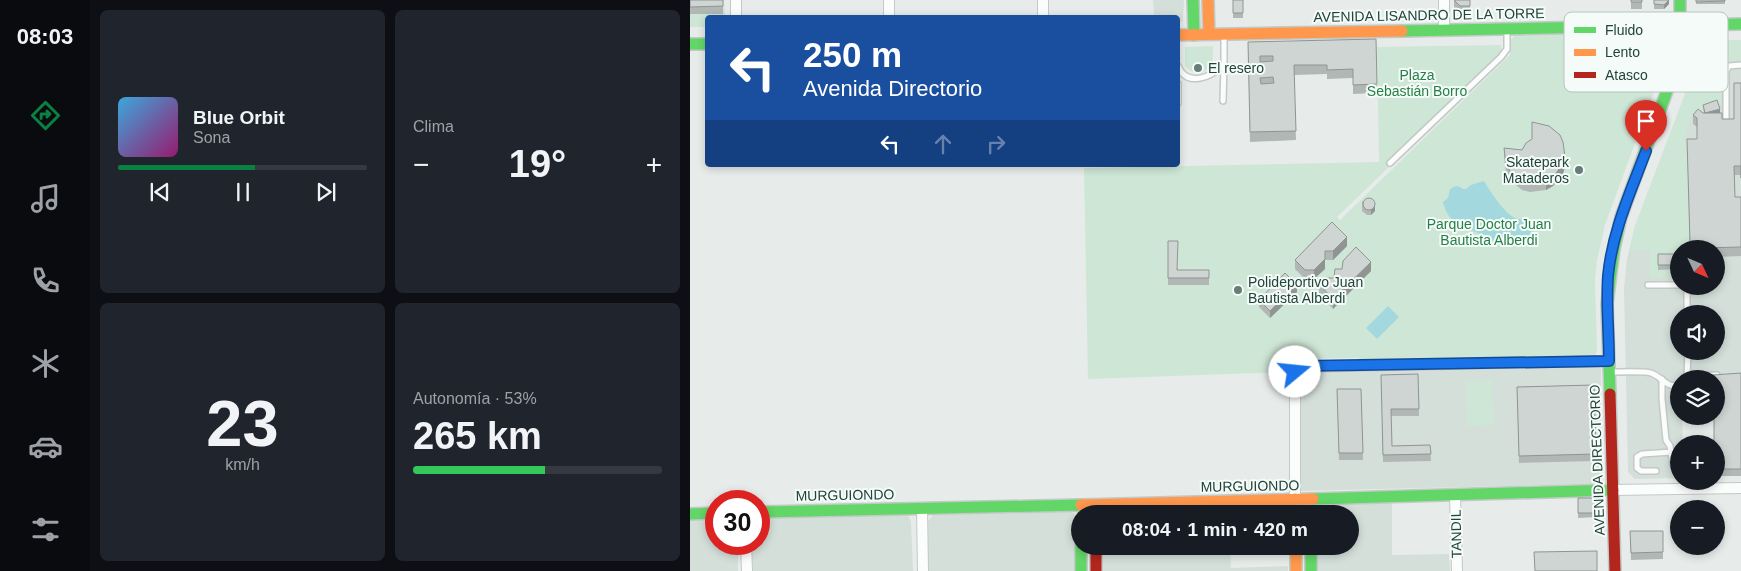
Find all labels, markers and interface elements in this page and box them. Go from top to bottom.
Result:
street label: AVENIDA LISANDRO DE LA TORRE [1313,5,1545,25]
legend [1564,12,1728,92]
text: Fluido [1605,22,1643,38]
text: 08:03 [17,24,73,49]
icon: left [720,35,785,100]
text: 250 m [803,35,902,74]
text: Lento [1605,44,1640,60]
place label: El resero [1208,60,1264,76]
marker: El resero [1192,62,1204,74]
park label: Plaza Sebastián Borro [1367,67,1467,99]
text: Atasco [1605,67,1648,83]
text: Avenida Directorio [803,76,982,101]
icon: directions [28,98,63,133]
pin [1625,100,1667,151]
text: Blue Orbit [193,107,285,128]
icon: arrive [1632,107,1660,135]
text: Clima [413,118,454,135]
text: Sona [193,129,230,146]
icon: left [876,130,904,158]
icon: ahead [929,130,957,158]
icon: right [982,130,1010,158]
text: 19° [509,143,566,185]
text: − [413,149,429,180]
text: + [646,149,662,180]
place label: Skatepark Mataderos [1503,154,1570,186]
marker: Skatepark Mataderos [1573,164,1585,176]
icon: previous [146,178,174,206]
icon: pause [229,178,257,206]
icon: next [312,178,340,206]
icon: music [28,181,63,216]
park label: Parque Doctor Juan Bautista Alberdi [1427,216,1551,248]
north arrow [1670,240,1725,295]
map controls [1670,240,1725,555]
icon: phone [28,263,63,298]
place label: Polideportivo Juan Bautista Alberdi [1248,274,1363,306]
marker: Polideportivo Juan Bautista Alberdi [1232,284,1244,296]
button: sound [1670,305,1725,360]
position arrow [1268,345,1320,397]
icon: climate [28,346,63,381]
button: layers [1670,370,1725,425]
street label: AVENIDA DIRECTORIO [1586,384,1608,536]
text: 23 [206,387,279,460]
text: Autonomía · 53% [413,390,537,407]
text: 265 km [413,415,542,457]
icon: car [28,429,63,464]
button: + [1670,435,1725,490]
text: km/h [225,456,260,473]
street label: MURGUIONDO [1200,477,1300,495]
street label: MURGUIONDO [795,486,895,504]
speed limit sign: 30 [705,490,770,555]
button: − [1670,500,1725,555]
street label: TANDIL [1448,509,1464,559]
icon: filters [28,512,63,547]
text: 08:04 · 1 min · 420 m [1122,519,1308,540]

